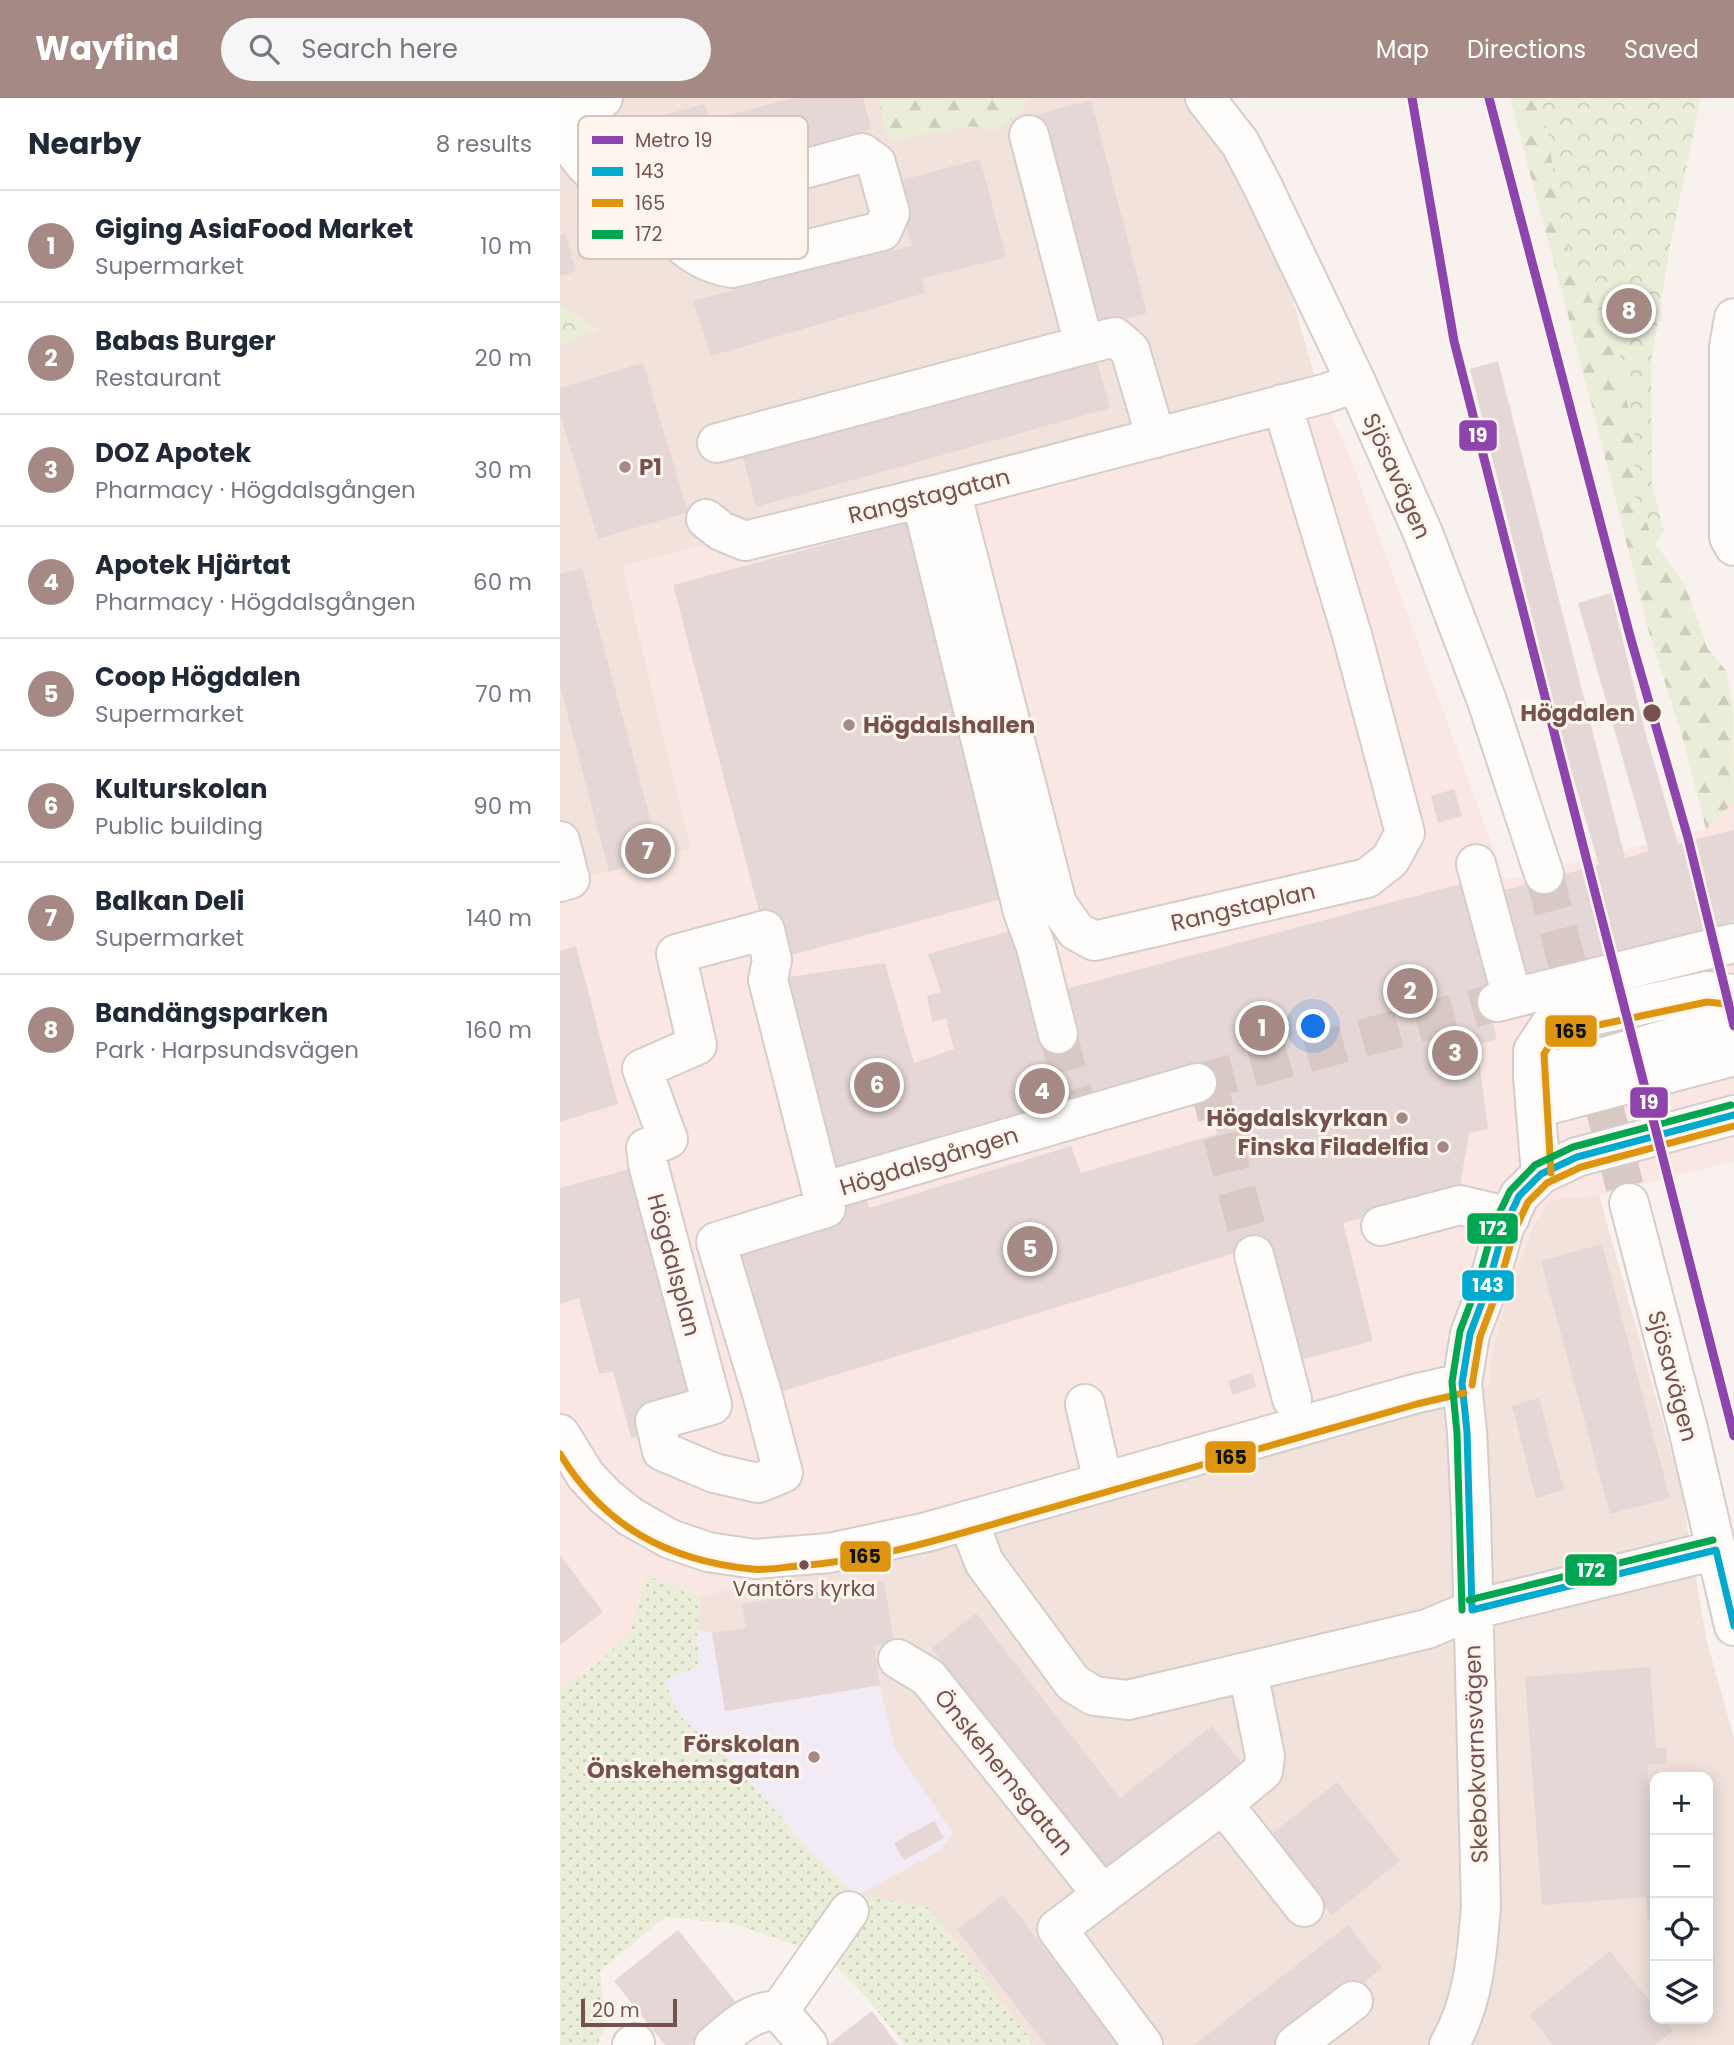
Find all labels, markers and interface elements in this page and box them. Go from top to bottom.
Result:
search box [221,18,711,81]
text: Wayfind [35,25,179,72]
icon: search [245,30,283,68]
text: Search here [301,31,458,67]
text: Map [1376,33,1429,66]
text: Directions [1467,33,1586,66]
text: Saved [1624,33,1699,66]
legend [578,116,808,259]
text: Nearby [28,122,142,165]
text: Metro 19 [635,127,712,154]
text: 8 results [436,128,532,160]
text: 143 [635,158,664,185]
text: 165 [635,190,665,217]
text: Giging AsiaFood Market [95,211,413,247]
text: 172 [635,221,662,248]
text: 1 [47,230,55,262]
text: 10 m [480,230,532,262]
text: Supermarket [95,250,244,282]
pin: 8 [1606,285,1652,337]
text: Babas Burger [95,323,276,359]
text: 2 [44,342,58,374]
text: 20 m [474,342,532,374]
text: Restaurant [95,362,221,394]
street label: Sjösavägen [1355,408,1439,544]
line badge: 19 [1458,419,1498,452]
text: 19 [1469,422,1487,449]
text: DOZ Apotek [95,435,251,471]
place label: P1 [639,451,662,483]
text: 3 [44,454,58,486]
text: 30 m [474,454,532,486]
marker: P1 [617,459,633,475]
street label: Rangstagatan [845,460,1013,532]
text: Pharmacy · Högdalsgången [95,474,416,506]
text: Apotek Hjärtat [95,547,291,583]
text: 4 [43,566,59,598]
text: 60 m [473,566,532,598]
text: Pharmacy · Högdalsgången [95,586,416,618]
text: Coop Högdalen [95,659,301,695]
text: 5 [44,678,58,710]
text: 70 m [475,678,532,710]
place label: Högdalen [1520,697,1635,729]
text: Supermarket [95,698,244,730]
marker: Högdalen [1641,702,1663,724]
place label: Högdalshallen [863,709,1035,741]
marker: Högdalshallen [841,717,857,733]
text: Kulturskolan [95,771,268,807]
text: 6 [44,790,58,822]
text: 90 m [473,790,532,822]
text: Public building [95,810,263,842]
pin: 7 [625,825,671,877]
street label: Rangstaplan [1168,875,1318,939]
text: Balkan Deli [95,883,244,919]
text: 7 [45,902,57,934]
text: 140 m [466,902,532,934]
text: Supermarket [95,922,244,954]
pin: 2 [1387,965,1433,1017]
text: Bandängsparken [95,995,328,1031]
pin: 1 [1239,1002,1285,1054]
your location [1296,1009,1330,1043]
text: 8 [44,1014,58,1046]
text: 160 m [466,1014,532,1046]
line badge: 165 [1544,1014,1598,1048]
text: 165 [1555,1018,1587,1045]
pin: 3 [1432,1027,1478,1079]
text: Park · Harpsundsvägen [95,1034,359,1066]
pin: 6 [854,1059,900,1111]
pin: 4 [1019,1065,1065,1117]
line badge: 19 [1629,1086,1669,1119]
text: 19 [1640,1089,1658,1116]
place label: Högdalskyrkan [1206,1102,1388,1134]
marker: Högdalskyrkan [1394,1110,1410,1126]
street label: Högdalsgången [836,1119,1022,1203]
place label: Finska Filadelfia [1238,1131,1429,1163]
marker: Finska Filadelfia [1435,1139,1451,1155]
street label: Högdalsplan [640,1190,708,1340]
line badge: 172 [1466,1212,1519,1245]
text: 172 [1479,1215,1507,1242]
pin: 5 [1007,1223,1053,1275]
line badge: 143 [1461,1269,1515,1302]
text: 143 [1472,1272,1504,1299]
street label: Sjösavägen [1640,1307,1706,1445]
line badge: 165 [1204,1440,1257,1474]
text: 165 [1215,1444,1247,1471]
line badge: 165 [839,1540,892,1573]
text: 165 [849,1543,881,1570]
line badge: 172 [1564,1553,1618,1587]
text: 172 [1577,1557,1605,1584]
marker: Vantörs kyrka [797,1558,811,1572]
place label: Vantörs kyrka [733,1574,875,1603]
street label: Skebokvarnsvägen [1456,1644,1496,1864]
street label: Önskehemsgatan [927,1682,1081,1862]
place label: Förskolan Önskehemsgatan [587,1728,800,1786]
marker: Förskolan Önskehemsgatan [806,1749,822,1765]
map controls [1650,1772,1713,2024]
button: + [1650,1772,1713,1835]
button: − [1650,1835,1713,1898]
button: locate [1650,1898,1713,1961]
button: layers [1650,1961,1713,2024]
scale bar [581,1996,677,2028]
text: 20 m [592,1997,640,2024]

